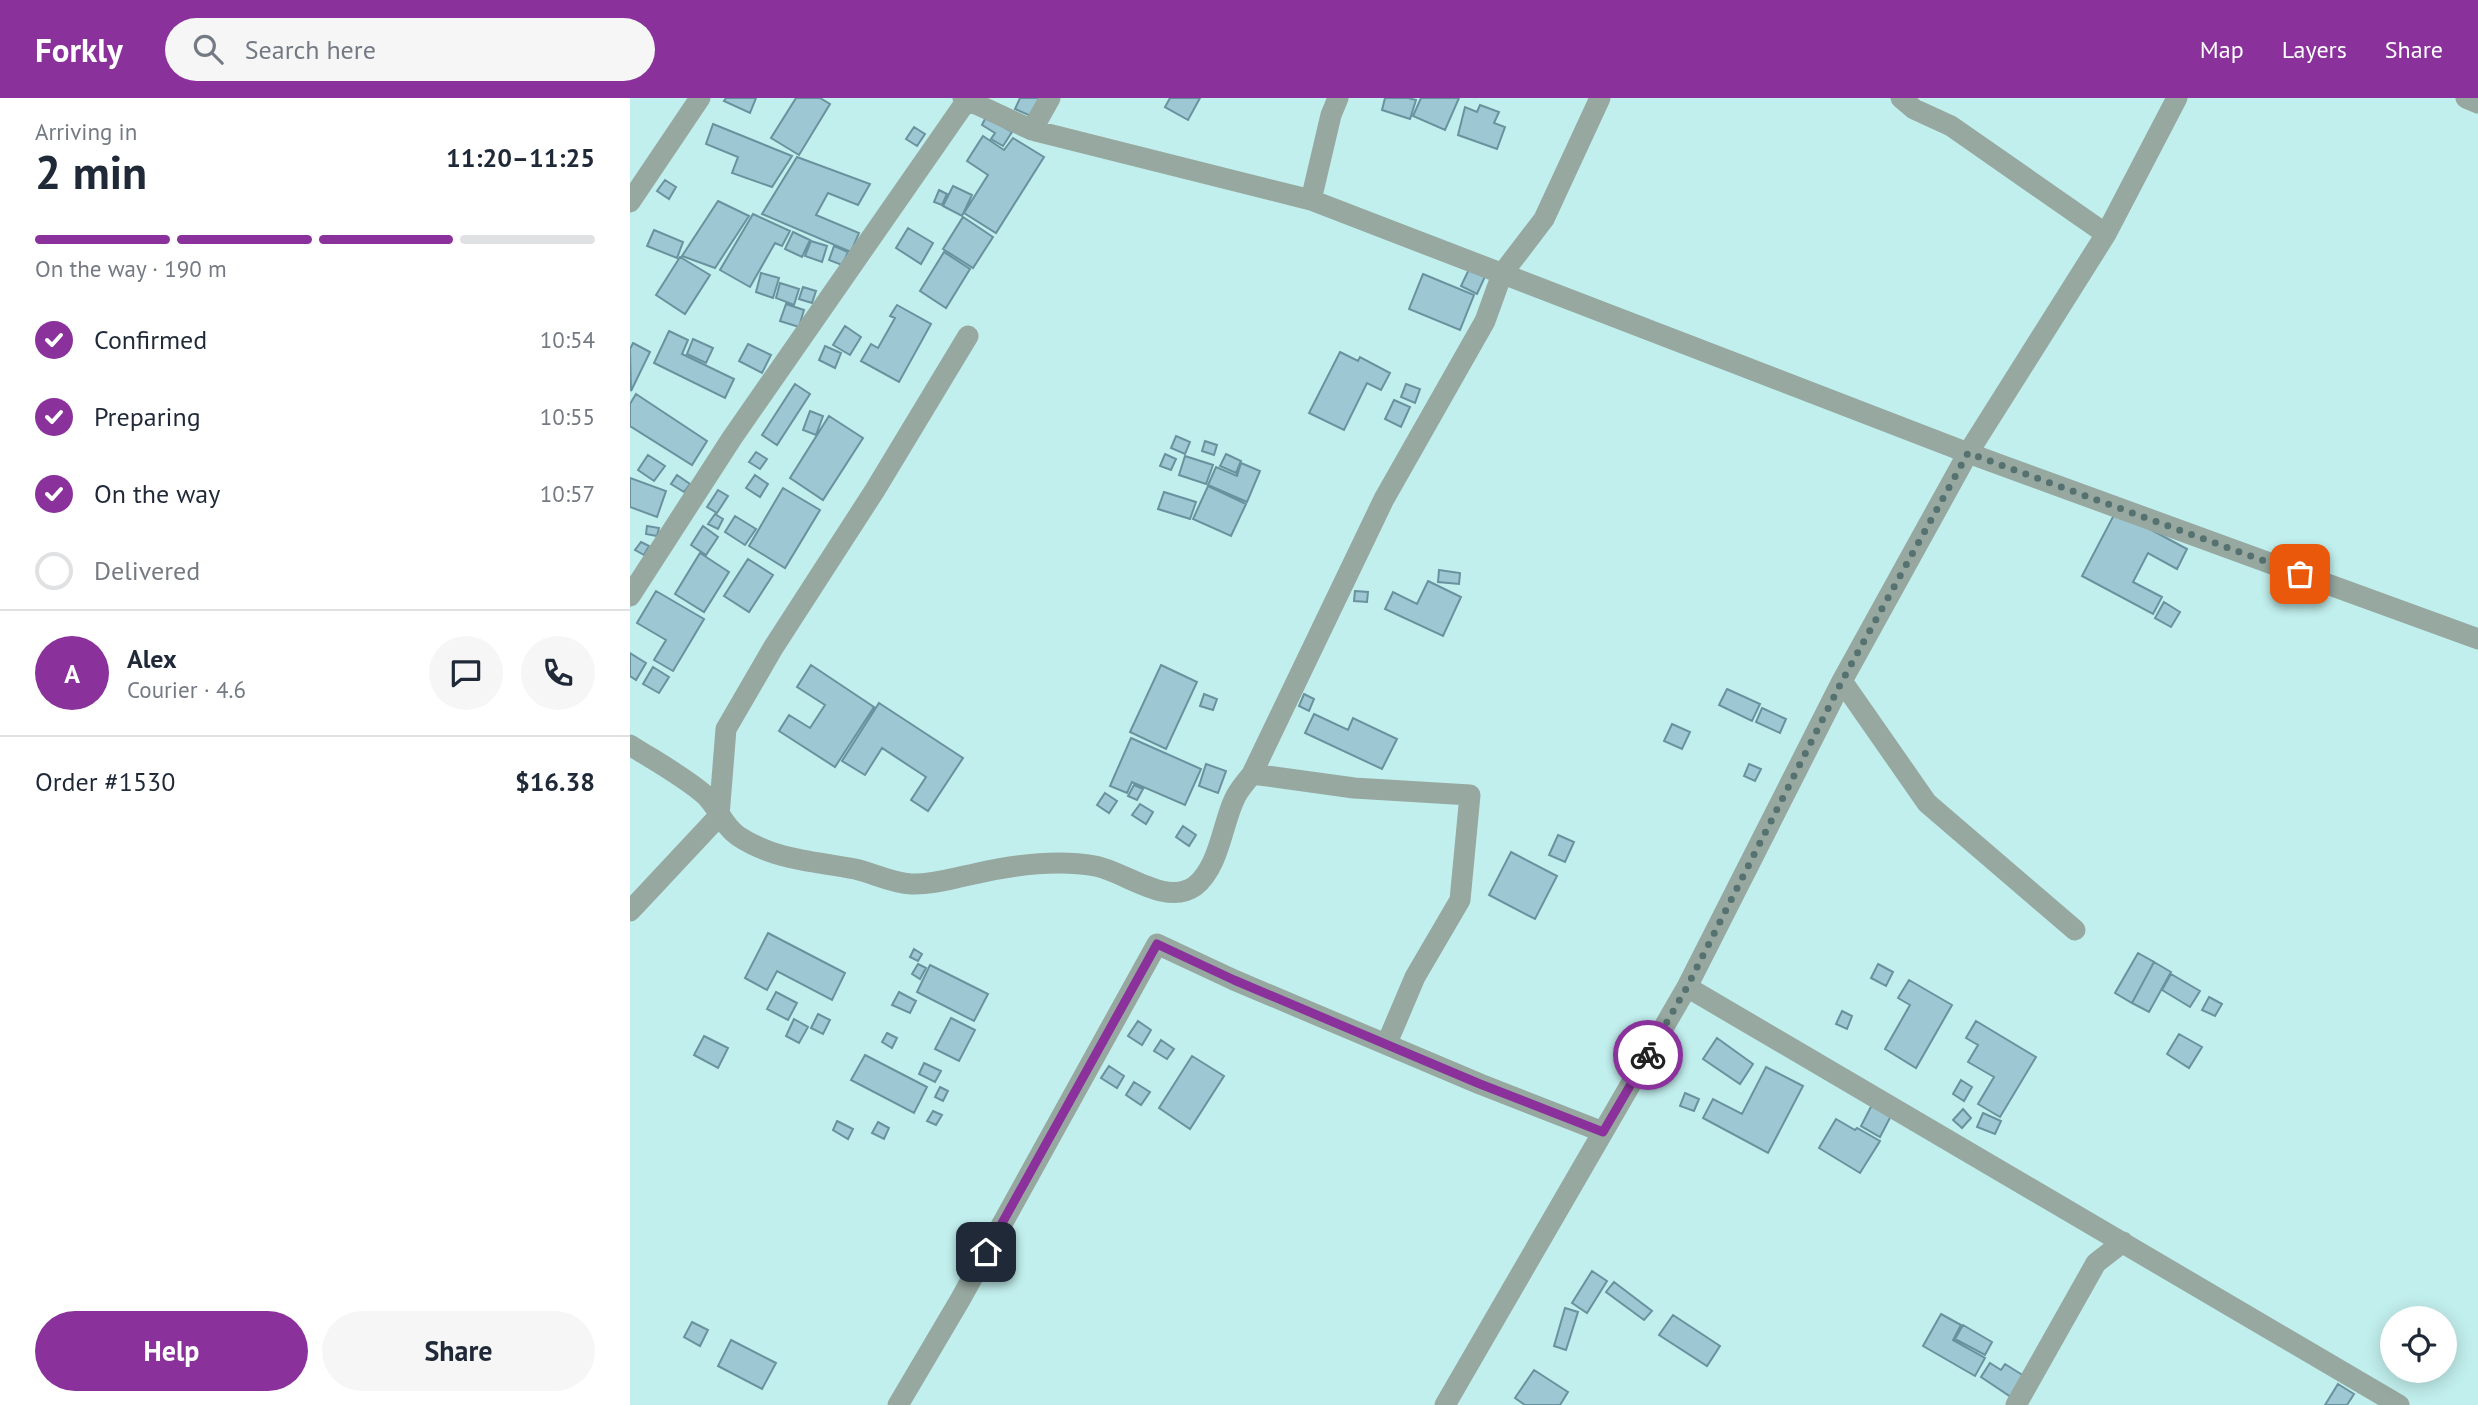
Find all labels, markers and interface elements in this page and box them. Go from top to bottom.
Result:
search box [165,18,655,81]
text: Forkly [35,28,123,71]
icon: search [189,30,227,68]
text: Search here [245,33,376,66]
text: Map [2200,34,2244,65]
text: Layers [2282,34,2347,65]
text: Share [2385,34,2443,65]
text: Arriving in [35,117,137,146]
text: 11:20–11:25 [446,141,595,174]
text: 2 min [35,142,147,202]
text: On the way · 190 m [35,254,227,283]
icon: check [35,321,73,359]
text: Confirmed [94,323,207,356]
text: 10:54 [540,325,595,354]
icon: check [35,398,73,436]
text: Preparing [94,400,201,433]
text: 10:55 [540,402,595,431]
icon: check [35,475,73,513]
text: On the way [94,477,220,510]
text: 10:57 [540,479,595,508]
pin [2270,544,2330,604]
text: Delivered [94,554,200,587]
icon: bag [2281,555,2319,593]
button: chat [429,636,503,710]
button: phone [521,636,595,710]
text: Alex [127,642,177,675]
text: A [64,657,80,690]
text: Courier · 4.6 [127,675,246,704]
text: Order #1530 [35,765,175,798]
text: $16.38 [515,765,595,798]
courier [1613,1020,1683,1090]
icon: bike [1629,1036,1667,1074]
pin [956,1222,1016,1282]
icon: home [967,1233,1005,1271]
map controls [2380,1306,2457,1383]
button: locate [2380,1306,2457,1383]
button: Help [35,1311,308,1391]
button: Share [322,1311,595,1391]

